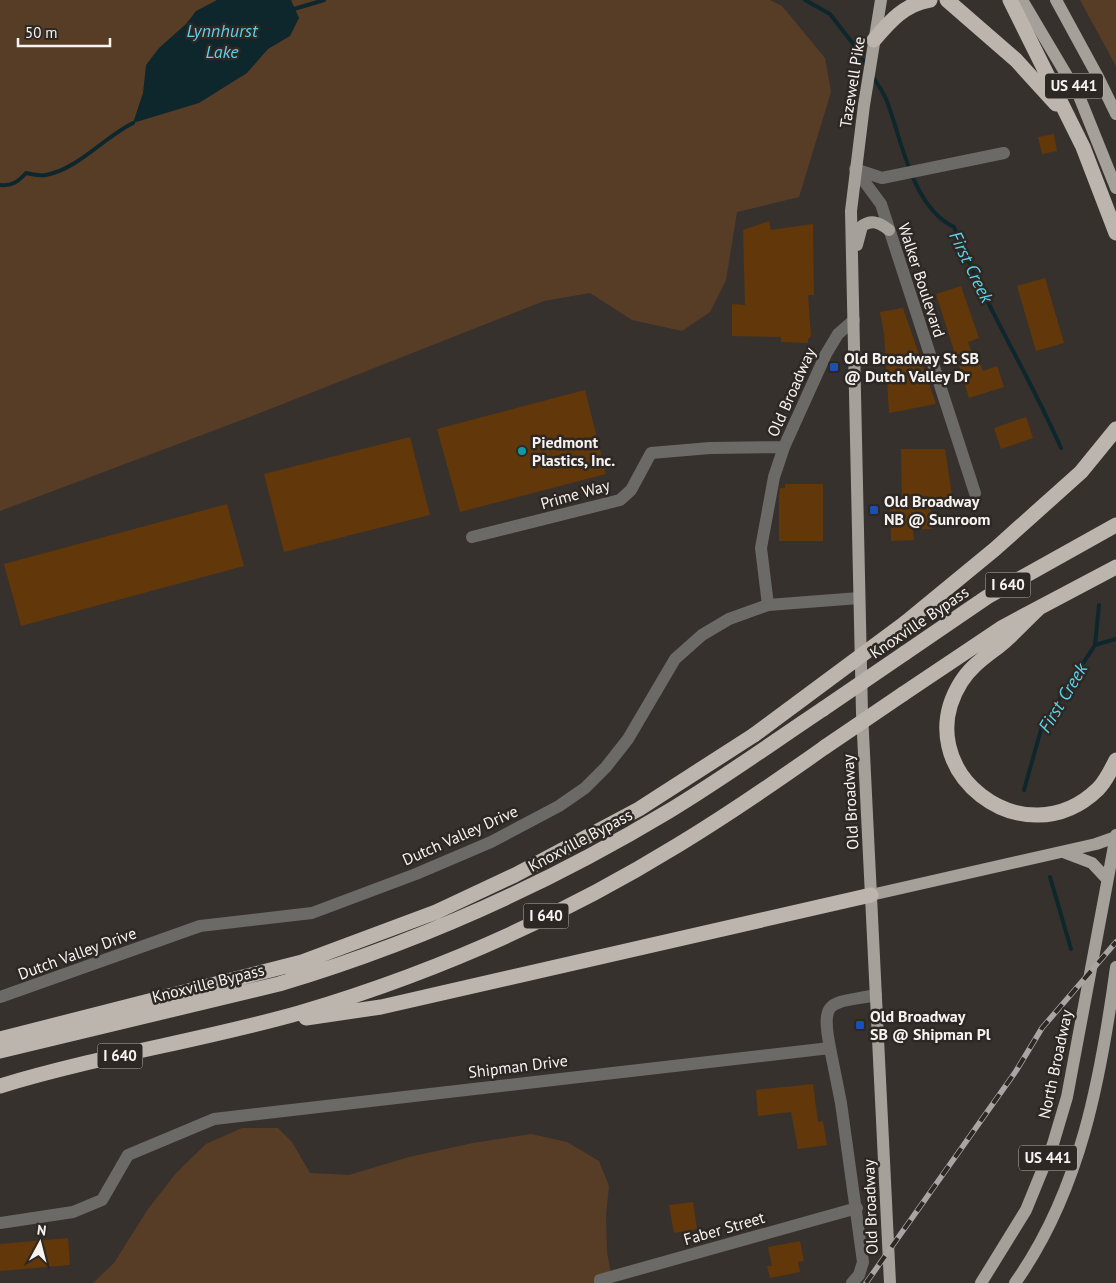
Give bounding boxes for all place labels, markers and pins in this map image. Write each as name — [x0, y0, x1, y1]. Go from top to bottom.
place label: Old Broadway St SB @ Dutch Valley Dr — [844, 348, 979, 386]
marker: Old Broadway St SB @ Dutch Valley Dr — [828, 361, 840, 373]
place label: Piedmont Plastics, Inc. — [532, 432, 615, 470]
marker: Piedmont Plastics, Inc. — [516, 445, 528, 457]
place label: Old Broadway NB @ Sunroom — [884, 491, 991, 529]
marker: Old Broadway NB @ Sunroom — [868, 504, 880, 516]
place label: Old Broadway SB @ Shipman Pl — [870, 1006, 991, 1044]
marker: Old Broadway SB @ Shipman Pl — [854, 1019, 866, 1031]

